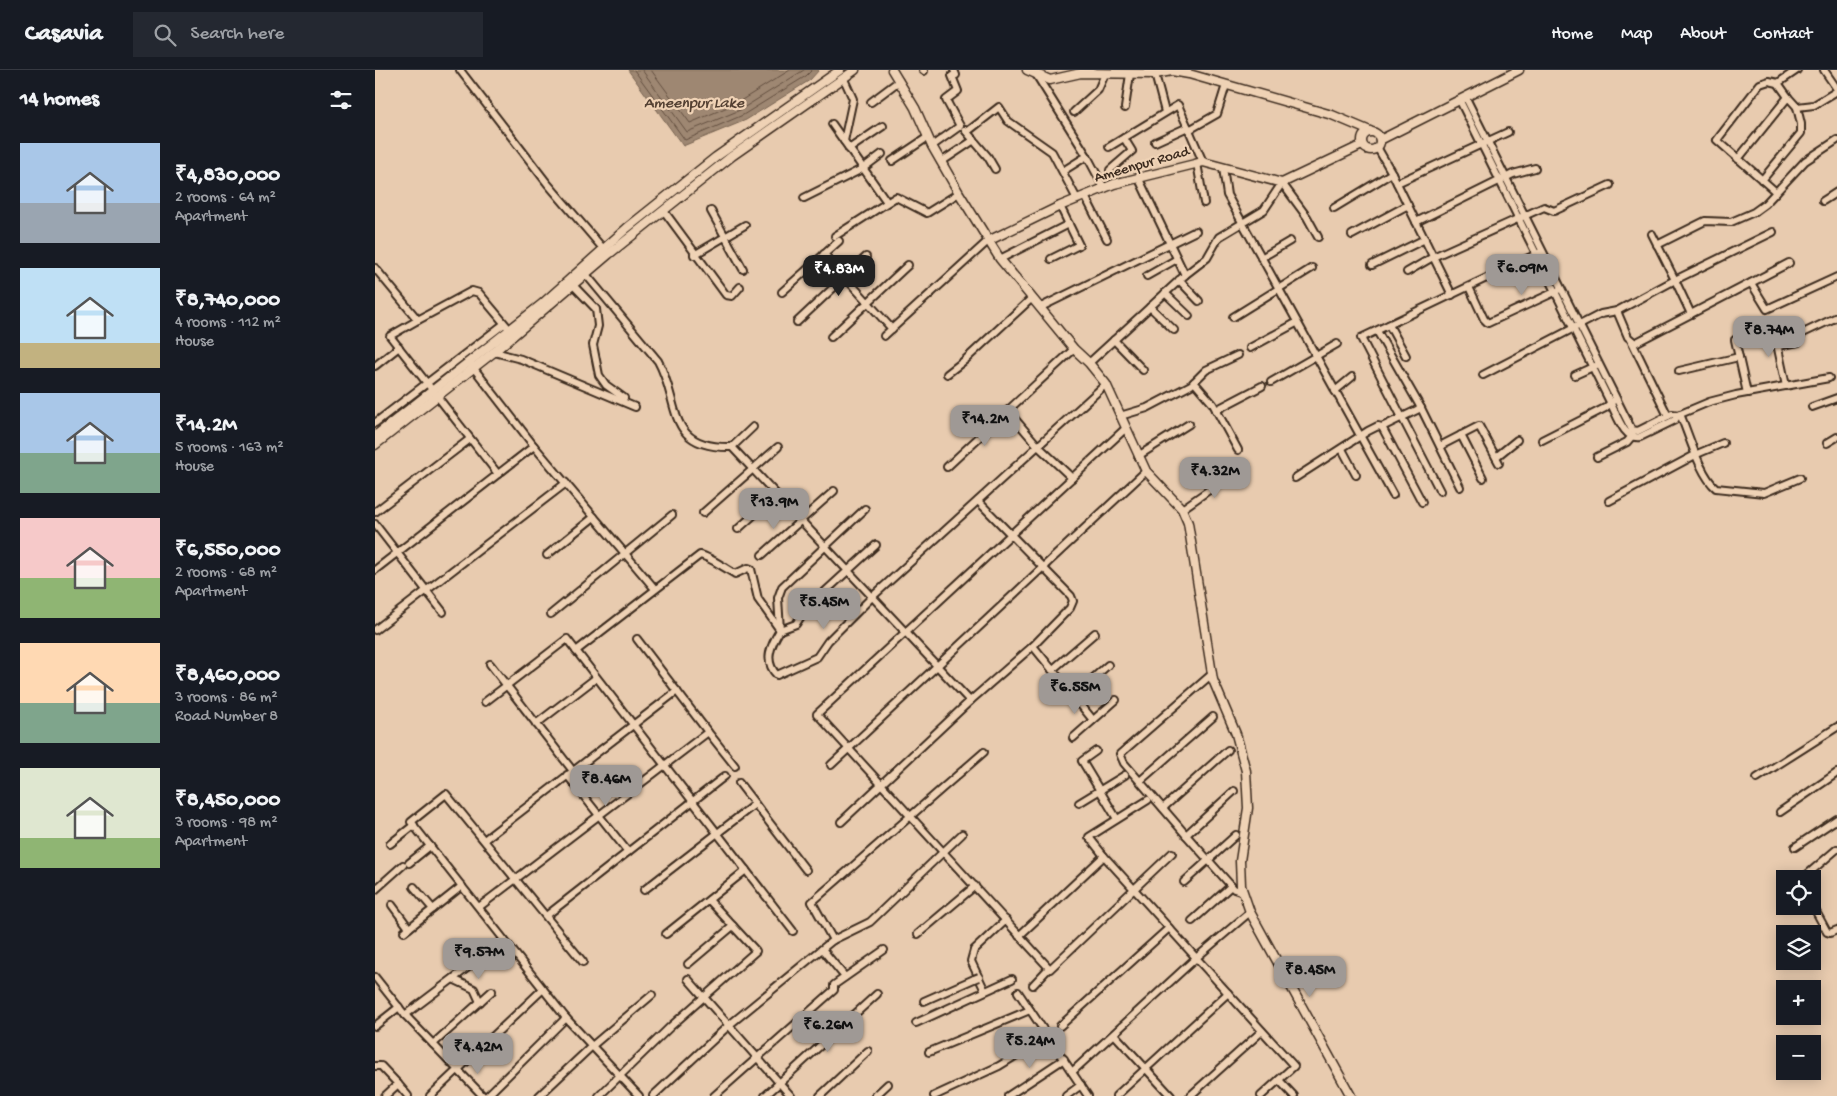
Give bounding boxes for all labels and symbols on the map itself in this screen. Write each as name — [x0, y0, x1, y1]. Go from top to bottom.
water label: Ameenpur Lake — [644, 95, 745, 114]
street label: Ameenpur Road — [1092, 142, 1193, 187]
pin: ₹4.83M — [798, 254, 880, 297]
pin: ₹6.09M — [1481, 254, 1563, 296]
pin: ₹8.74M — [1728, 316, 1810, 358]
pin: ₹14.2M — [944, 404, 1026, 447]
pin: ₹4.32M — [1174, 456, 1256, 499]
pin: ₹13.9M — [733, 488, 815, 530]
pin: ₹5.45M — [783, 588, 865, 630]
pin: ₹6.55M — [1034, 672, 1116, 715]
pin: ₹8.46M — [565, 764, 647, 807]
pin: ₹9.57M — [438, 938, 520, 980]
pin: ₹8.45M — [1269, 956, 1351, 998]
pin: ₹6.26M — [787, 1010, 869, 1053]
pin: ₹5.24M — [989, 1026, 1071, 1069]
pin: ₹4.42M — [437, 1032, 519, 1075]

